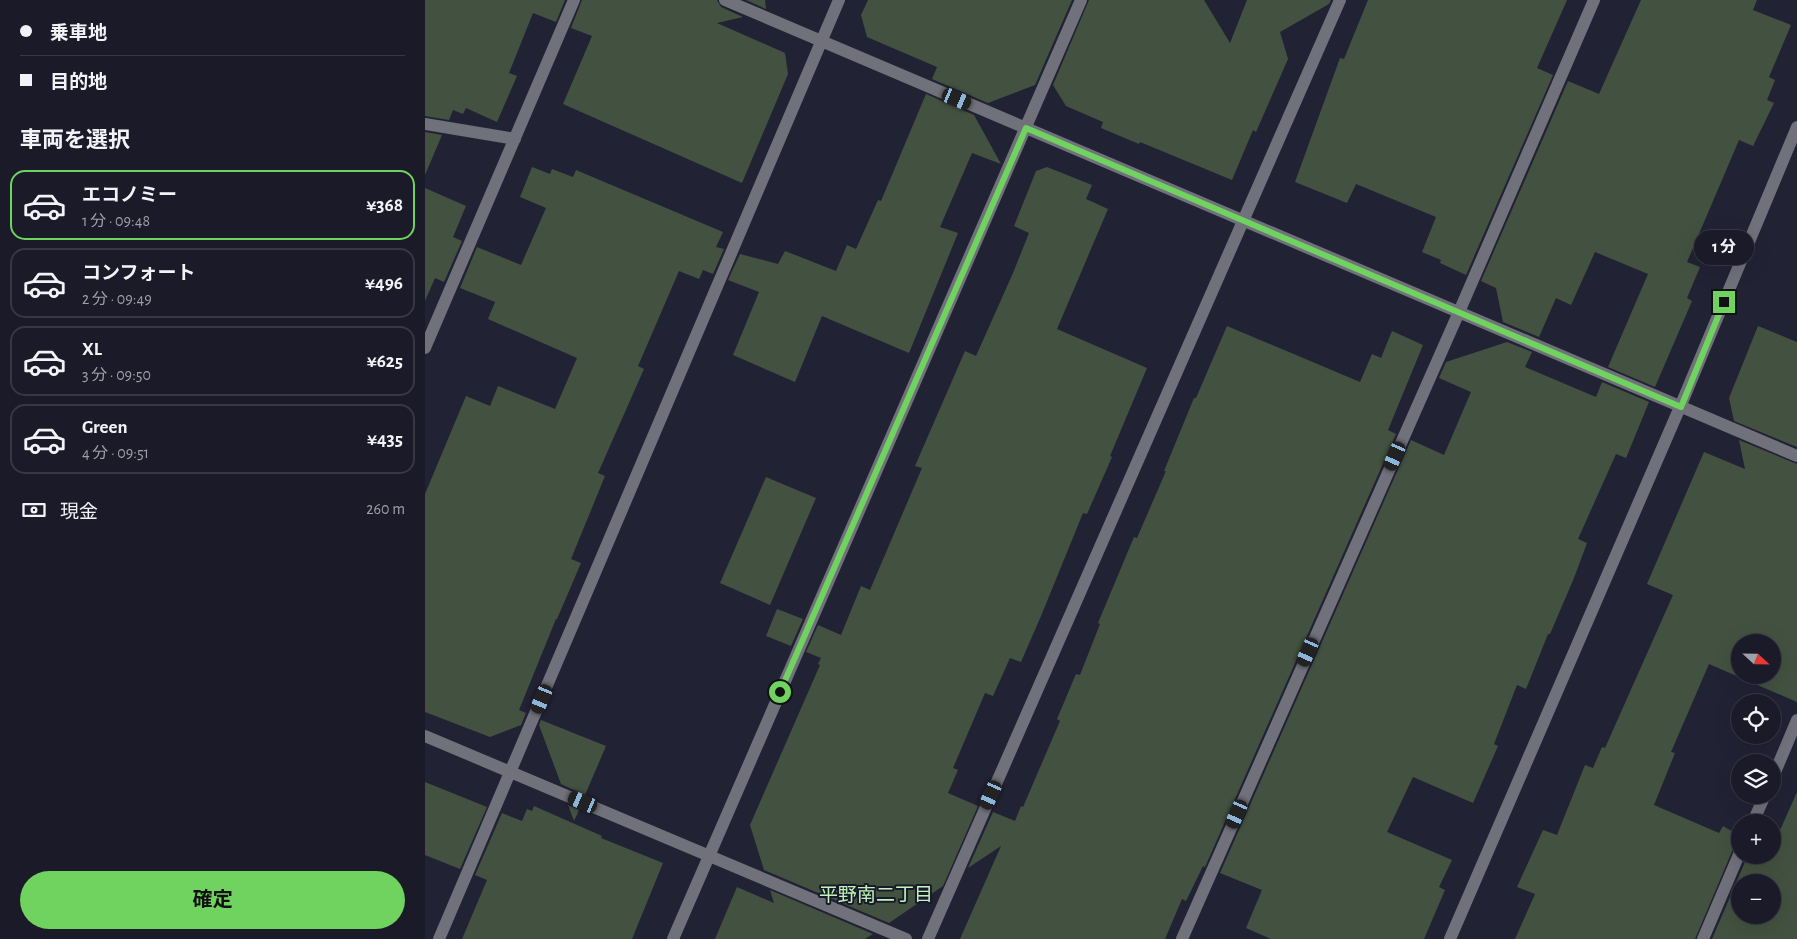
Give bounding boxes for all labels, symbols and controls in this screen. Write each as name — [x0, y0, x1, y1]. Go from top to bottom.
text: 乗車地 — [50, 24, 107, 43]
text: 目的地 — [50, 73, 107, 92]
car — [940, 86, 973, 112]
text: 車両を選択 — [20, 129, 130, 151]
icon: car — [22, 183, 67, 228]
text: エコノミー — [82, 186, 177, 205]
text: ¥368 — [366, 196, 403, 215]
text: 1 分 · 09:48 — [82, 213, 150, 229]
callout: 1 分 — [1694, 230, 1754, 264]
text: 1 分 — [1712, 239, 1736, 255]
icon: car — [22, 261, 67, 306]
text: コンフォート — [82, 264, 195, 283]
text: ¥496 — [365, 274, 403, 293]
text: 2 分 · 09:49 — [82, 291, 152, 307]
route end — [1713, 291, 1735, 313]
icon: car — [22, 339, 67, 384]
text: XL — [82, 340, 102, 359]
text: ¥625 — [367, 352, 403, 371]
text: 3 分 · 09:50 — [82, 367, 151, 383]
icon: car — [22, 417, 67, 462]
text: Green — [82, 418, 128, 437]
text: ¥435 — [367, 430, 403, 449]
car — [1382, 439, 1407, 473]
text: 4 分 · 09:51 — [82, 445, 149, 461]
icon: cash — [20, 496, 48, 524]
text: 260 m — [366, 501, 405, 517]
text: 現金 — [60, 503, 98, 522]
north arrow — [1731, 634, 1781, 684]
map controls — [1731, 634, 1781, 924]
car — [1295, 635, 1320, 669]
route start — [769, 681, 791, 703]
car — [529, 682, 554, 716]
button: locate — [1731, 694, 1781, 744]
button: layers — [1731, 754, 1781, 804]
car — [978, 778, 1003, 812]
car — [566, 789, 599, 815]
car — [1224, 797, 1249, 831]
button: + — [1731, 814, 1781, 864]
button: 確定 — [20, 871, 405, 929]
button: − — [1731, 874, 1781, 924]
district label: 平野南二丁目 — [819, 885, 933, 905]

